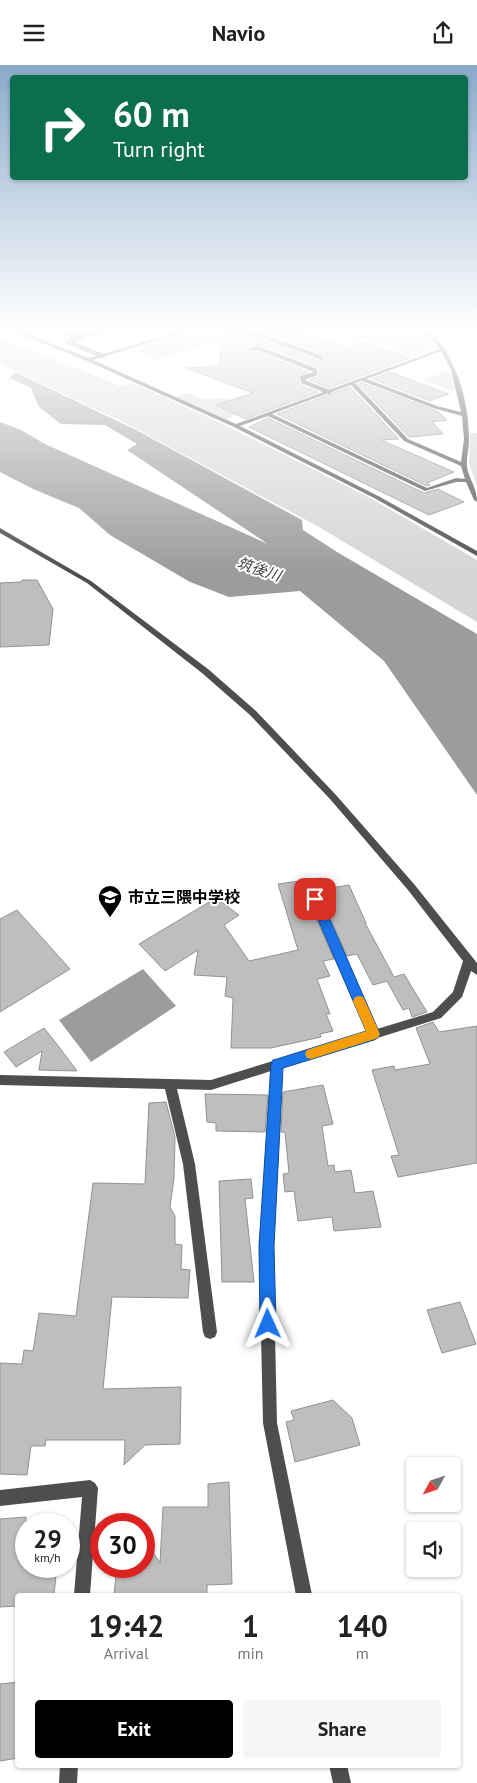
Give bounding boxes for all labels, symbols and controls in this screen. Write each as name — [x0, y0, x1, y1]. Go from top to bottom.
icon: menu — [20, 19, 48, 47]
text: Navio — [212, 19, 265, 47]
icon: share — [429, 19, 457, 47]
text: 60 m — [113, 91, 190, 137]
icon: right — [30, 95, 95, 160]
text: Turn right — [113, 135, 205, 163]
water label: 筑後川 — [235, 553, 285, 586]
pin — [294, 878, 336, 920]
school or university icon: 市立三隈中学校 — [97, 884, 123, 918]
icon: arrive — [301, 885, 329, 913]
place label: 市立三隈中学校 — [128, 887, 240, 907]
position arrow — [241, 1297, 293, 1349]
north arrow — [406, 1457, 461, 1513]
map controls — [406, 1457, 461, 1577]
speed limit sign: 30 — [90, 1513, 155, 1578]
button: sound — [406, 1522, 461, 1577]
text: 29 — [33, 1523, 62, 1555]
text: km/h — [34, 1550, 61, 1565]
text: 19:42 — [88, 1606, 164, 1645]
text: 1 — [242, 1606, 259, 1645]
text: 140 — [337, 1606, 388, 1645]
text: Arrival — [104, 1643, 149, 1663]
text: min — [238, 1643, 264, 1663]
text: m — [356, 1643, 369, 1663]
button: Exit — [35, 1700, 233, 1758]
button: Share — [243, 1700, 441, 1758]

